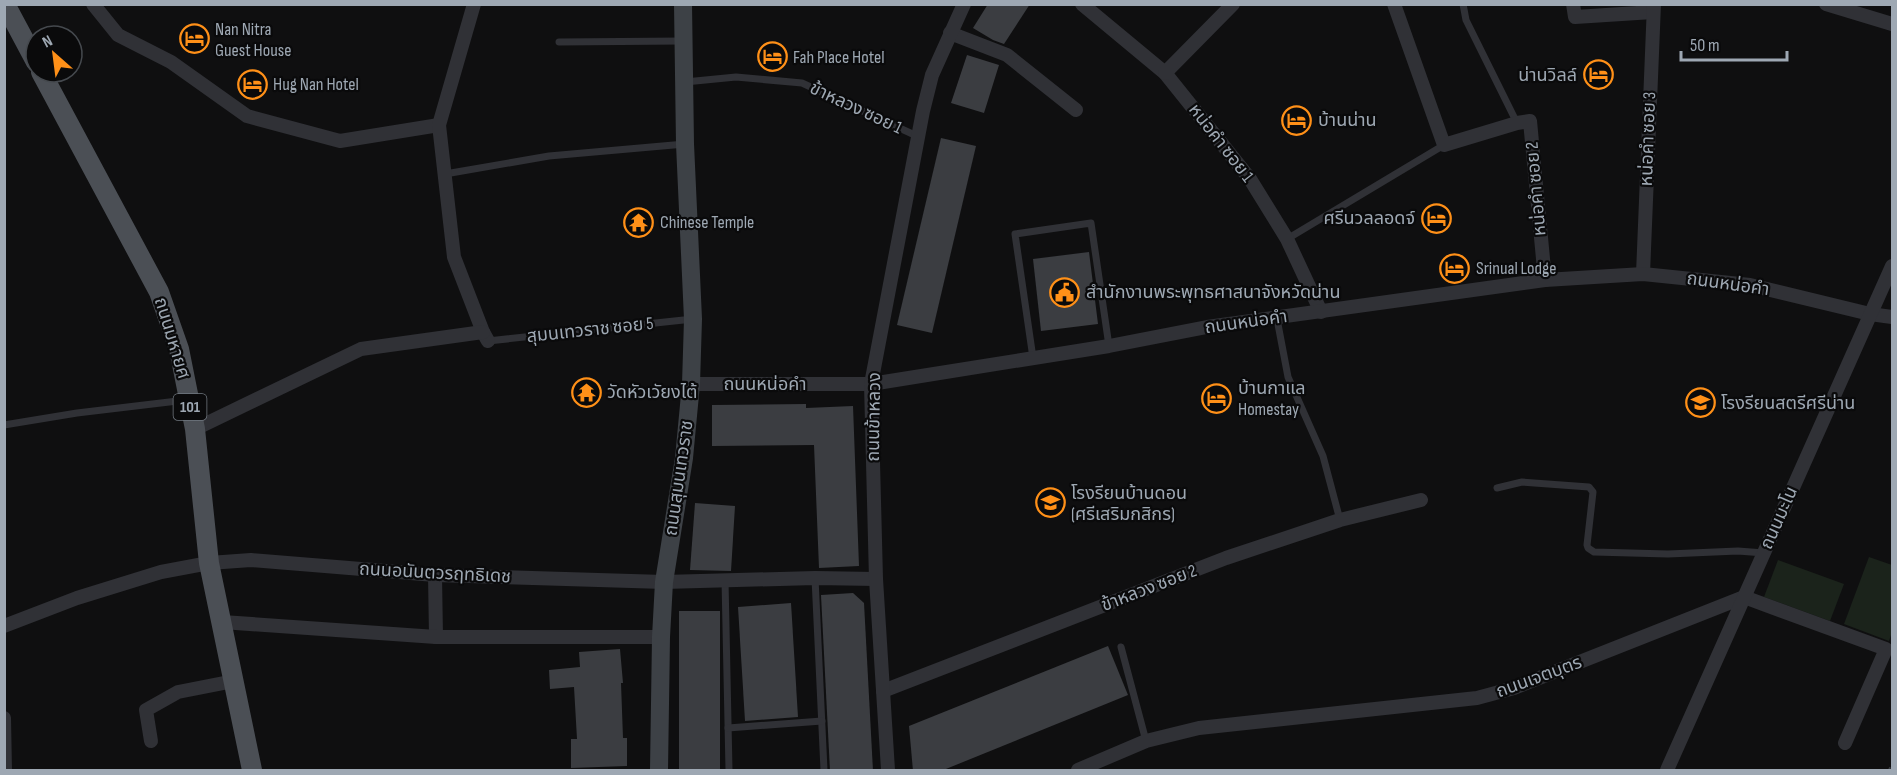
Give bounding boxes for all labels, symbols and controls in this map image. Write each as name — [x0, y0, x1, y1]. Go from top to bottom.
place label: Nan Nitra Guest House — [215, 19, 291, 61]
hotel icon: Nan Nitra Guest House — [178, 23, 210, 55]
north arrow — [24, 24, 84, 84]
scale bar — [1681, 24, 1788, 62]
text: N — [39, 32, 56, 52]
text: 50 m — [1690, 35, 1720, 56]
hotel icon: Fah Place Hotel — [756, 41, 788, 73]
place label: Fah Place Hotel — [793, 47, 885, 68]
hotel icon: น่านวิลล์ — [1582, 59, 1614, 91]
place label: น่านวิลล์ — [1518, 65, 1577, 86]
hotel icon: Hug Nan Hotel — [236, 68, 268, 100]
place label: Hug Nan Hotel — [273, 74, 359, 95]
street label: ข้าหลวง ซอย 1 — [806, 77, 906, 139]
street label: หน่อคำ ซอย 3 — [1636, 91, 1660, 187]
street label: หน่อคำ ซอย 1 — [1184, 100, 1258, 187]
hotel icon: บ้านน่าน — [1281, 104, 1313, 136]
place label: บ้านน่าน — [1318, 110, 1377, 131]
street label: หน่อคำ ซอย 2 — [1521, 141, 1551, 237]
hotel icon: ศรีนวลลอดจ์ — [1420, 202, 1452, 234]
temple icon: Chinese Temple — [623, 206, 655, 238]
place label: ศรีนวลลอดจ์ — [1323, 208, 1415, 229]
place label: Chinese Temple — [660, 212, 754, 233]
hotel icon: Srinual Lodge — [1439, 252, 1471, 284]
place label: Srinual Lodge — [1476, 258, 1556, 279]
street label: ถนนหน่อคำ — [1685, 268, 1771, 300]
public building icon: สำนักงานพระพุทธศาสนาจังหวัดน่าน — [1049, 276, 1081, 308]
place label: สำนักงานพระพุทธศาสนาจังหวัดน่าน — [1086, 282, 1340, 303]
street label: ถนนมหายศ — [150, 295, 194, 381]
street label: ถนนหน่อคำ — [1203, 306, 1289, 338]
street label: สุมนเทวราช ซอย 5 — [526, 313, 654, 347]
street label: ถนนข้าหลวง — [863, 372, 885, 462]
street label: ถนนหน่อคำ — [723, 374, 807, 395]
temple icon: วัดหัวเวัยงไต้ — [570, 376, 602, 408]
place label: บ้านกาแล Homestay — [1238, 378, 1306, 420]
place label: วัดหัวเวัยงไต้ — [607, 382, 697, 403]
hotel icon: บ้านกาแล Homestay — [1201, 382, 1233, 414]
school or university icon: โรงรียนสตรีศรีน่าน — [1684, 387, 1716, 419]
place label: โรงรียนสตรีศรีน่าน — [1721, 393, 1855, 414]
road number: 101 — [174, 394, 207, 420]
street label: ถนนสุมนเทวราช — [661, 419, 697, 537]
place label: โรงรียนบ้านดอน (ศรีเสริมกสิกร) — [1071, 483, 1187, 525]
street label: ถนนมะโน — [1756, 483, 1802, 553]
school or university icon: โรงรียนบ้านดอน (ศรีเสริมกสิกร) — [1034, 487, 1066, 519]
street label: ถนนอนันตวรฤทธิเดช — [359, 559, 511, 587]
street label: ข้าหลวง ซอย 2 — [1098, 560, 1200, 616]
street label: ถนนเจตบุตร — [1493, 652, 1585, 702]

